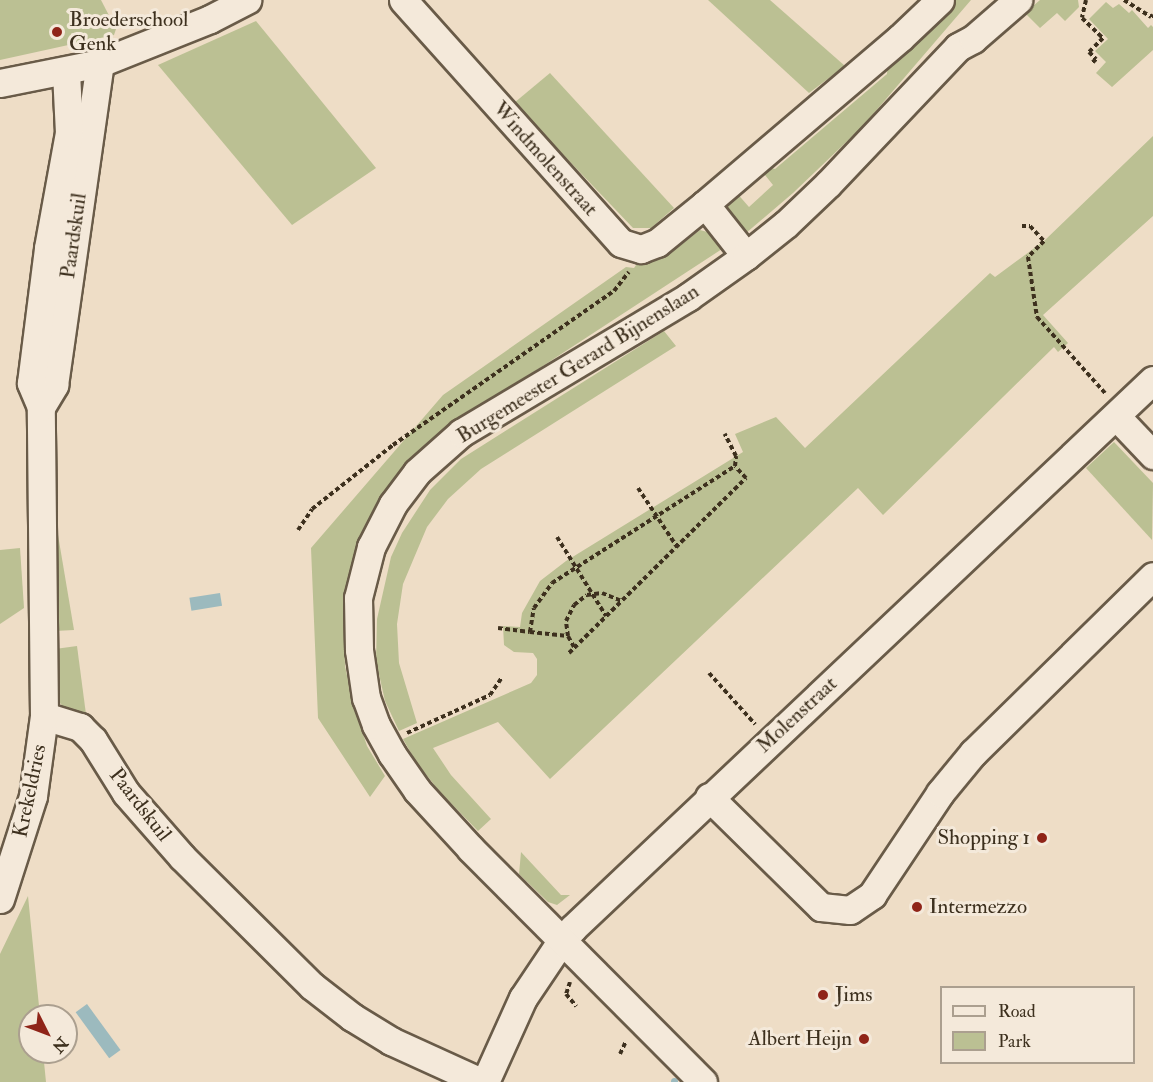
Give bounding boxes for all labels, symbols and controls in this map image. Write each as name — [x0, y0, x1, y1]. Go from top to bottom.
place label: Broederschool Genk — [69, 7, 188, 57]
marker: Broederschool Genk — [50, 25, 64, 39]
street label: Windmolenstraat — [487, 97, 603, 221]
street label: Paardskuil — [56, 192, 92, 280]
street label: Burgemeester Gerard Bijnenslaan — [452, 279, 704, 449]
street label: Molenstraat — [752, 671, 842, 759]
street label: Krekeldries — [8, 742, 52, 840]
street label: Paardskuil — [104, 763, 176, 847]
place label: Shopping 1 — [937, 825, 1030, 851]
marker: Shopping 1 — [1035, 831, 1049, 845]
place label: Intermezzo — [929, 894, 1027, 920]
marker: Intermezzo — [910, 900, 924, 914]
place label: Jims — [835, 982, 872, 1008]
legend — [940, 986, 1135, 1064]
marker: Jims — [816, 988, 830, 1002]
text: Road — [998, 1000, 1036, 1023]
north arrow — [18, 1004, 78, 1064]
place label: Albert Heijn — [748, 1026, 852, 1052]
text: Park — [998, 1030, 1031, 1053]
marker: Albert Heijn — [857, 1032, 871, 1046]
text: N — [48, 1033, 72, 1057]

